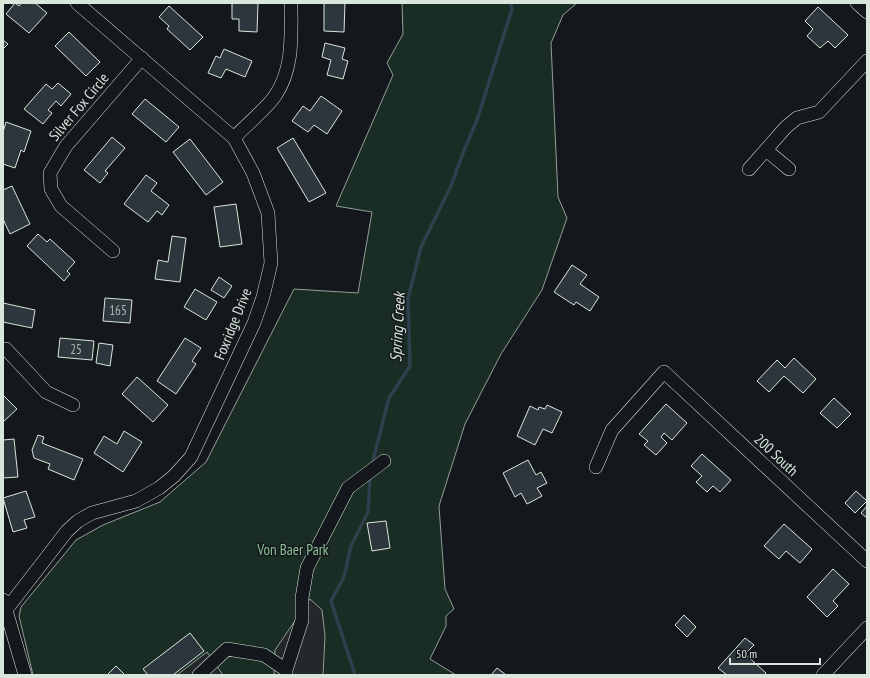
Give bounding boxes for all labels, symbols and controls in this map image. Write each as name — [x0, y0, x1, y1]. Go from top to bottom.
street label: Silver Fox Circle — [45, 69, 113, 145]
street label: Foxridge Drive — [210, 285, 255, 362]
water label: Spring Creek — [385, 290, 409, 362]
house number: 165 — [109, 302, 127, 319]
house number: 25 — [70, 341, 82, 358]
street label: 200 South — [750, 429, 802, 480]
park label: Von Baer Park — [256, 540, 329, 559]
scale bar — [730, 640, 820, 666]
text: 50 m — [736, 646, 757, 661]

